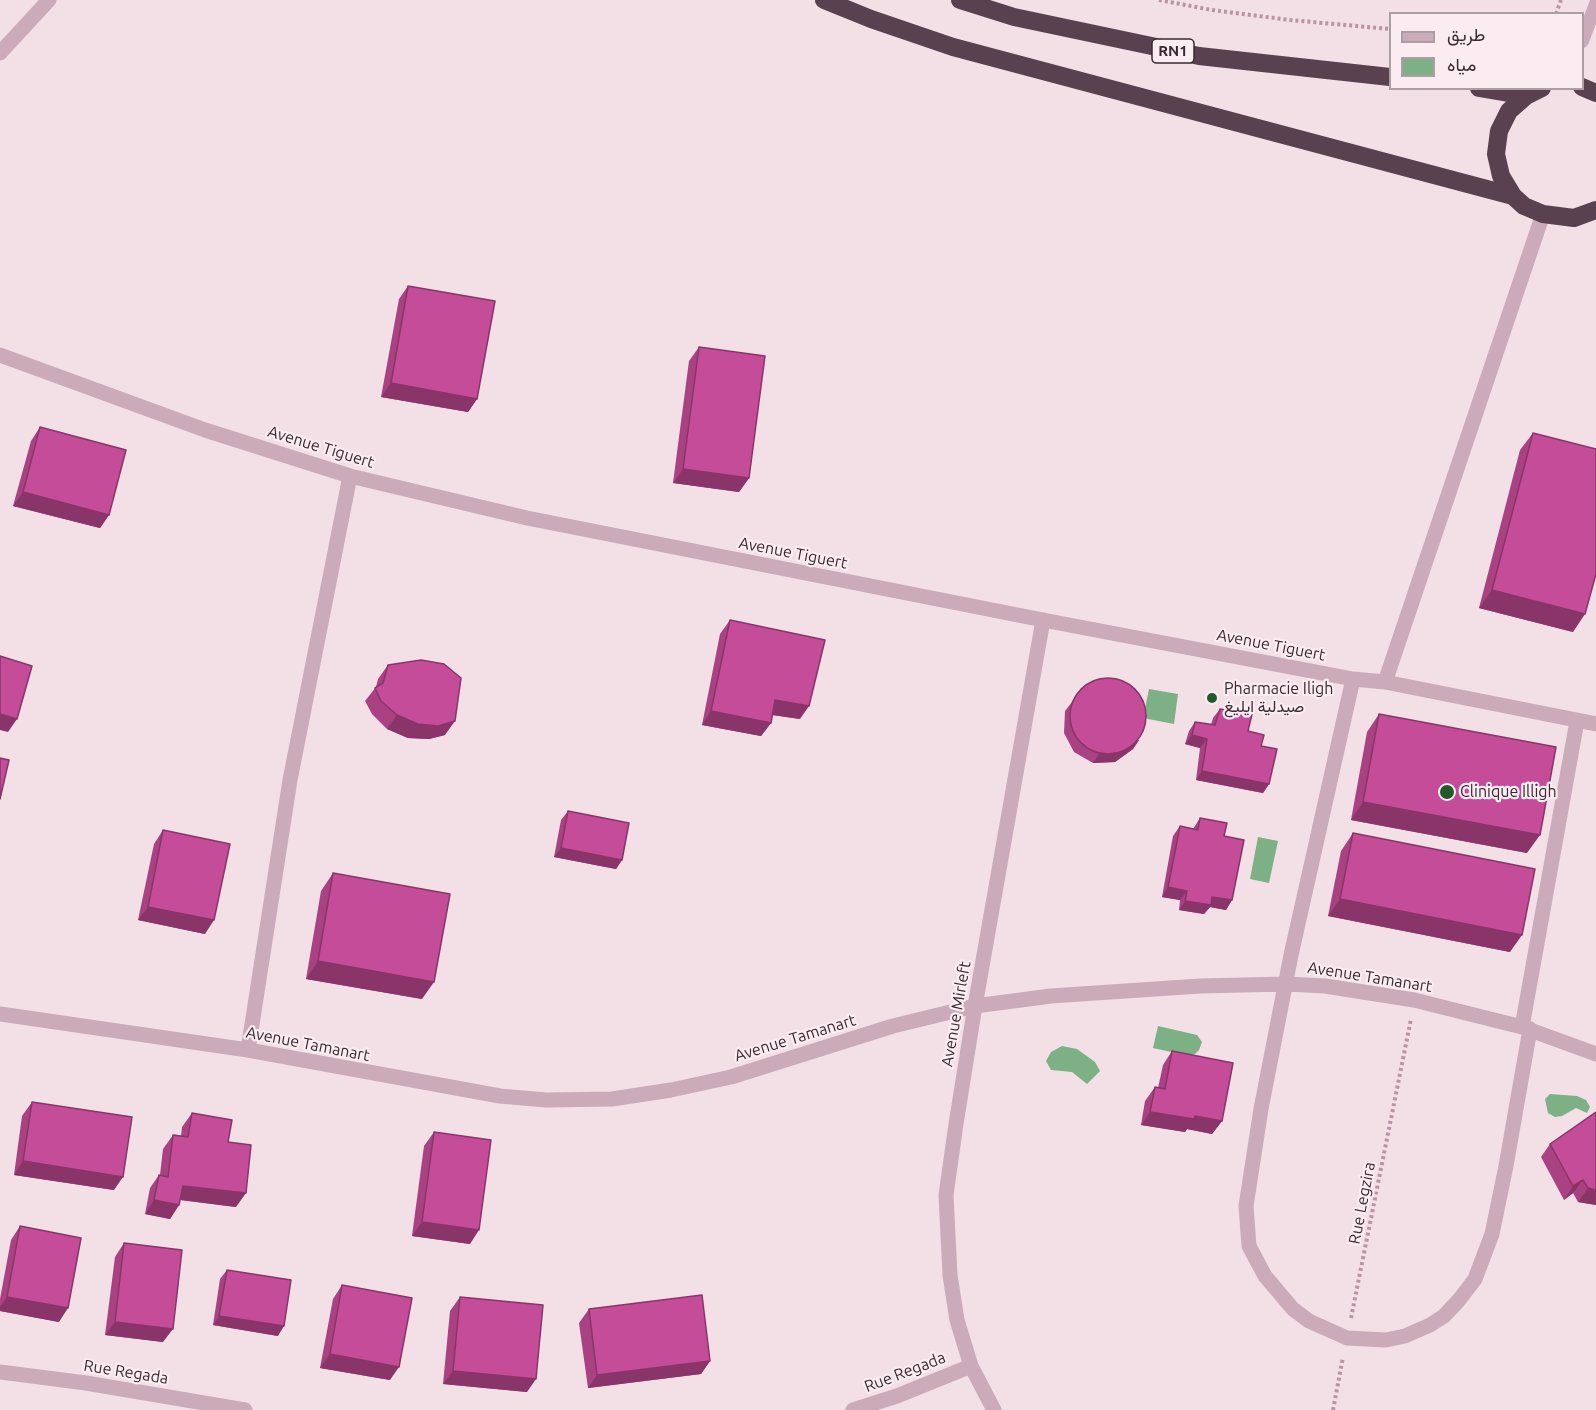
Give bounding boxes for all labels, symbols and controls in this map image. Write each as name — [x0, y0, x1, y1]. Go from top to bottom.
legend — [1389, 12, 1584, 90]
text: طريق — [1447, 24, 1485, 44]
road number: RN1 — [1152, 39, 1194, 63]
text: مياه — [1447, 54, 1476, 74]
street label: Avenue Tiguert — [265, 422, 377, 472]
street label: Avenue Tiguert — [737, 533, 849, 573]
street label: Avenue Tiguert — [1215, 625, 1327, 665]
place label: Pharmacie Iligh صيدلية ايليغ — [1224, 679, 1333, 717]
marker: Pharmacie Iligh صيدلية ايليغ — [1205, 691, 1219, 705]
place label: Clinique Illigh — [1460, 782, 1557, 802]
marker: Clinique Illigh — [1438, 783, 1456, 801]
street label: Avenue Tamanart — [1306, 958, 1434, 996]
street label: Avenue Mirleft — [937, 960, 975, 1068]
street label: Avenue Tamanart — [732, 1010, 858, 1066]
street label: Avenue Tamanart — [244, 1023, 372, 1065]
street label: Rue Legzira — [1345, 1160, 1379, 1246]
street label: Rue Regada — [862, 1348, 948, 1396]
street label: Rue Regada — [82, 1356, 170, 1388]

